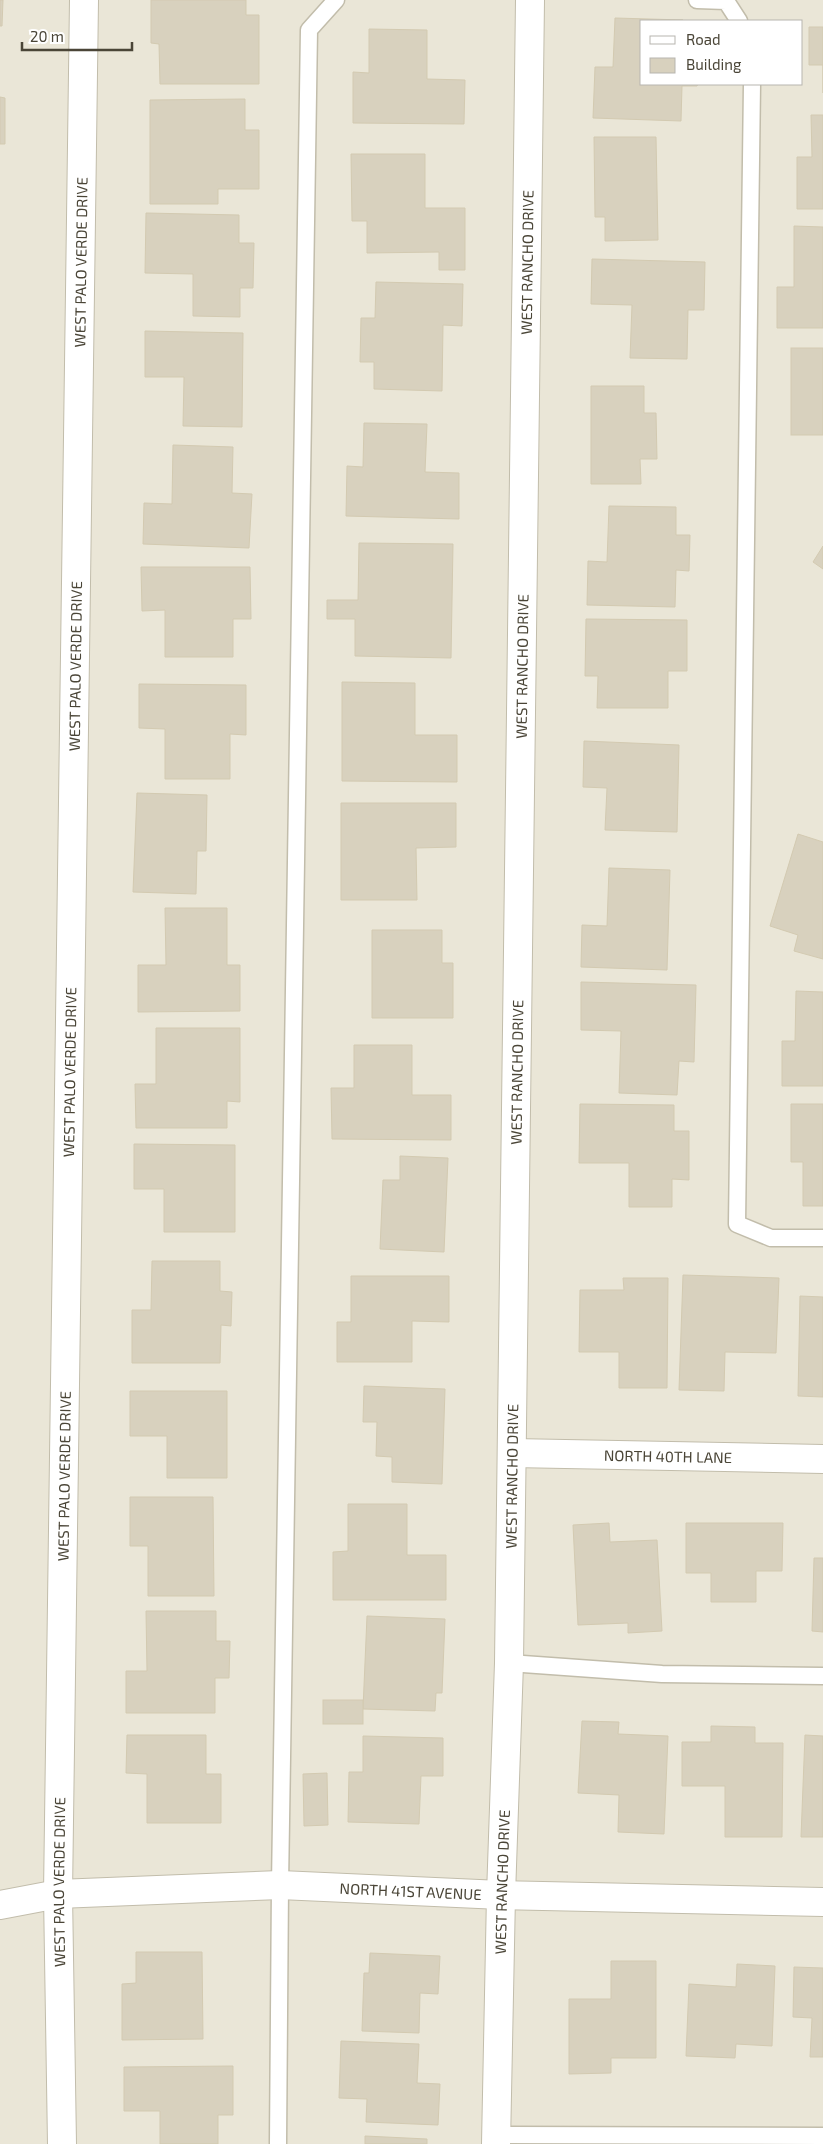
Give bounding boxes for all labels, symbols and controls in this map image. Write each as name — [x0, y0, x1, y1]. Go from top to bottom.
scale bar — [22, 20, 132, 52]
legend — [640, 20, 803, 85]
text: 20 m — [30, 27, 64, 45]
text: Road — [686, 30, 721, 48]
text: Building — [686, 55, 742, 73]
street label: WEST PALO VERDE DRIVE — [70, 177, 91, 347]
street label: WEST RANCHO DRIVE — [517, 190, 537, 335]
street label: WEST PALO VERDE DRIVE — [65, 581, 85, 751]
street label: WEST RANCHO DRIVE — [512, 594, 531, 739]
street label: WEST PALO VERDE DRIVE — [59, 987, 79, 1157]
street label: WEST RANCHO DRIVE — [507, 1000, 526, 1145]
street label: WEST PALO VERDE DRIVE — [54, 1391, 74, 1561]
street label: WEST RANCHO DRIVE — [501, 1404, 521, 1549]
street label: NORTH 40TH LANE — [604, 1446, 732, 1466]
street label: WEST PALO VERDE DRIVE — [49, 1797, 68, 1967]
street label: WEST RANCHO DRIVE — [491, 1809, 513, 1955]
street label: NORTH 41ST AVENUE — [339, 1879, 482, 1903]

